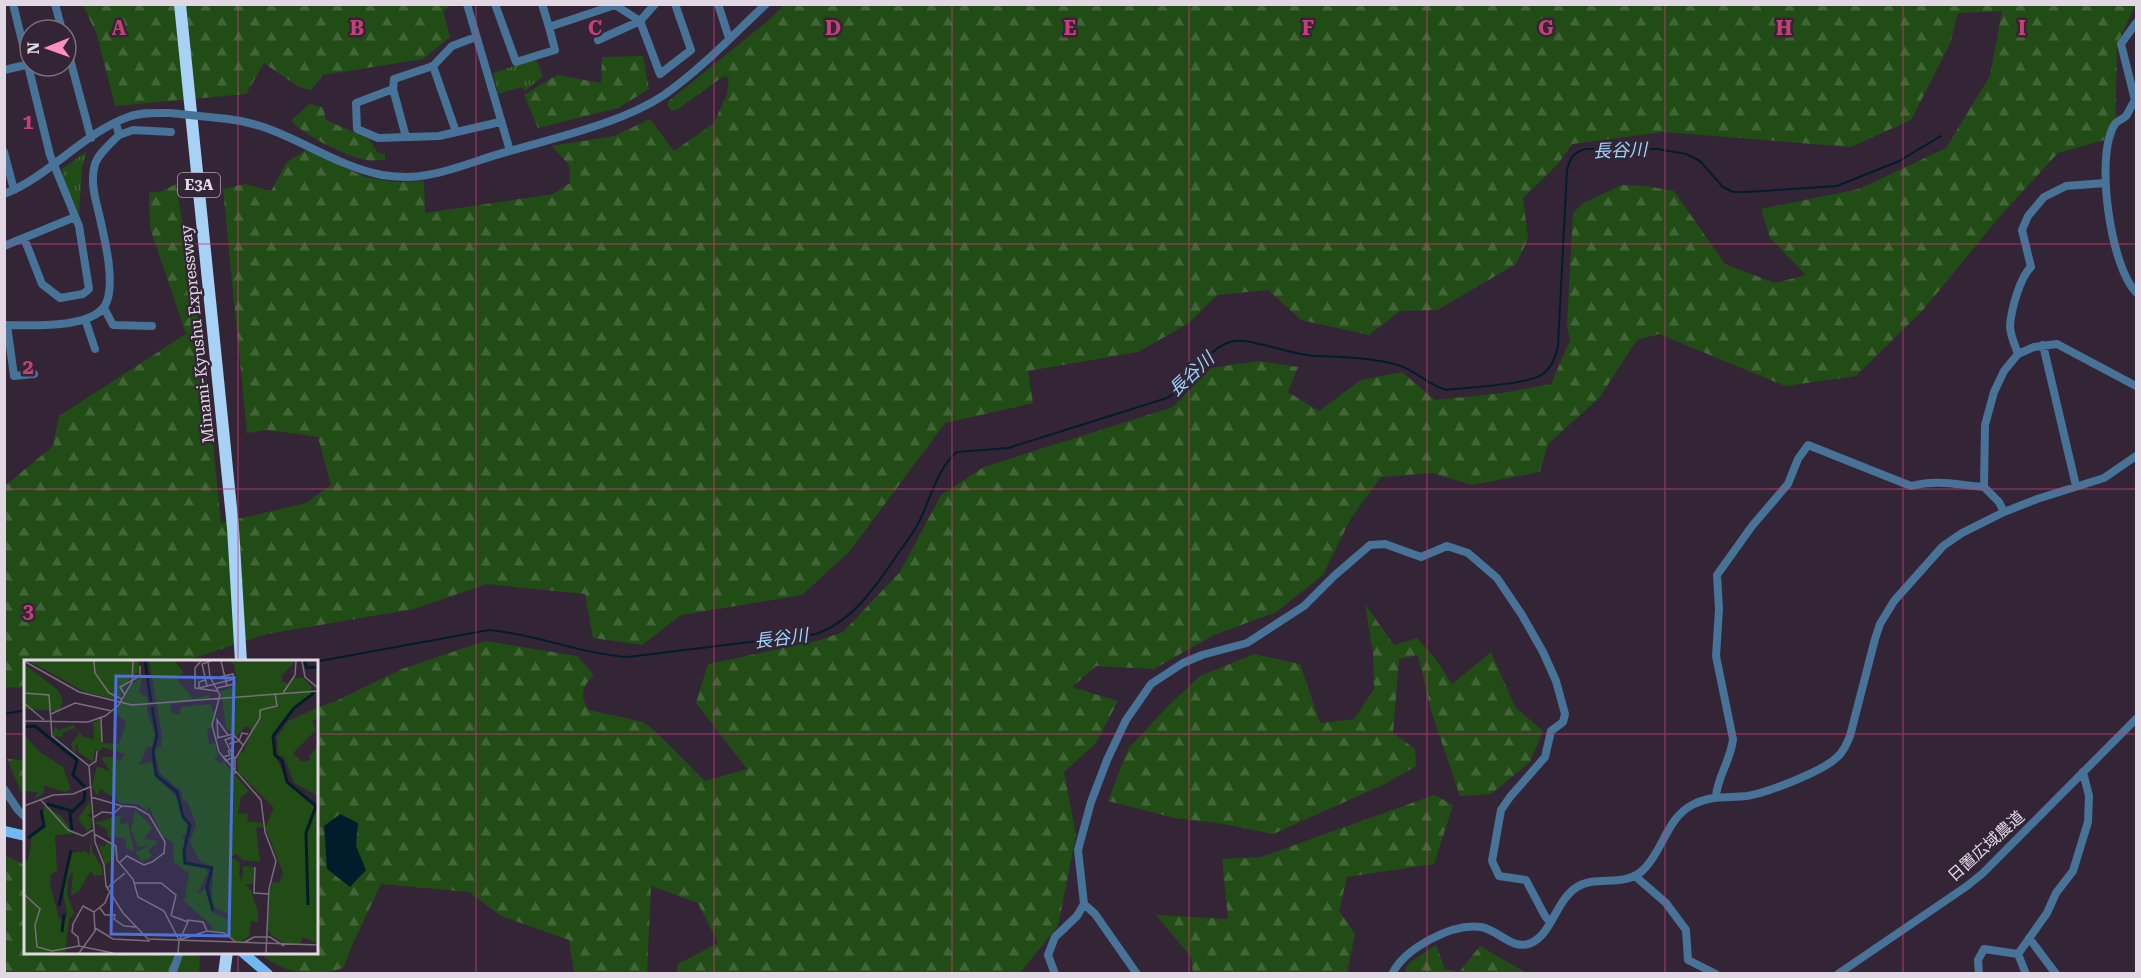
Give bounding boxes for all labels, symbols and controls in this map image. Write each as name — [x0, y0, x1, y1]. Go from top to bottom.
text: A — [112, 16, 127, 40]
text: B — [350, 16, 364, 40]
text: C — [588, 16, 602, 40]
text: D — [825, 16, 841, 40]
text: E — [1064, 16, 1077, 40]
text: F — [1302, 16, 1314, 40]
text: G — [1538, 16, 1554, 40]
text: H — [1776, 16, 1792, 40]
text: I — [2018, 16, 2026, 40]
north arrow — [18, 18, 78, 78]
text: N — [24, 42, 43, 55]
text: 1 — [22, 110, 34, 134]
water label: 長谷川 — [1593, 138, 1649, 161]
road number: E3A — [178, 173, 220, 197]
street label: Minami-Kyushu Expressway — [176, 223, 218, 444]
water label: 長谷川 — [1164, 347, 1219, 400]
text: 2 — [22, 355, 34, 379]
text: 3 — [22, 599, 34, 623]
water label: 長谷川 — [753, 624, 811, 652]
inset map — [24, 660, 318, 954]
street label: 日置広域農道 — [1944, 807, 2028, 885]

